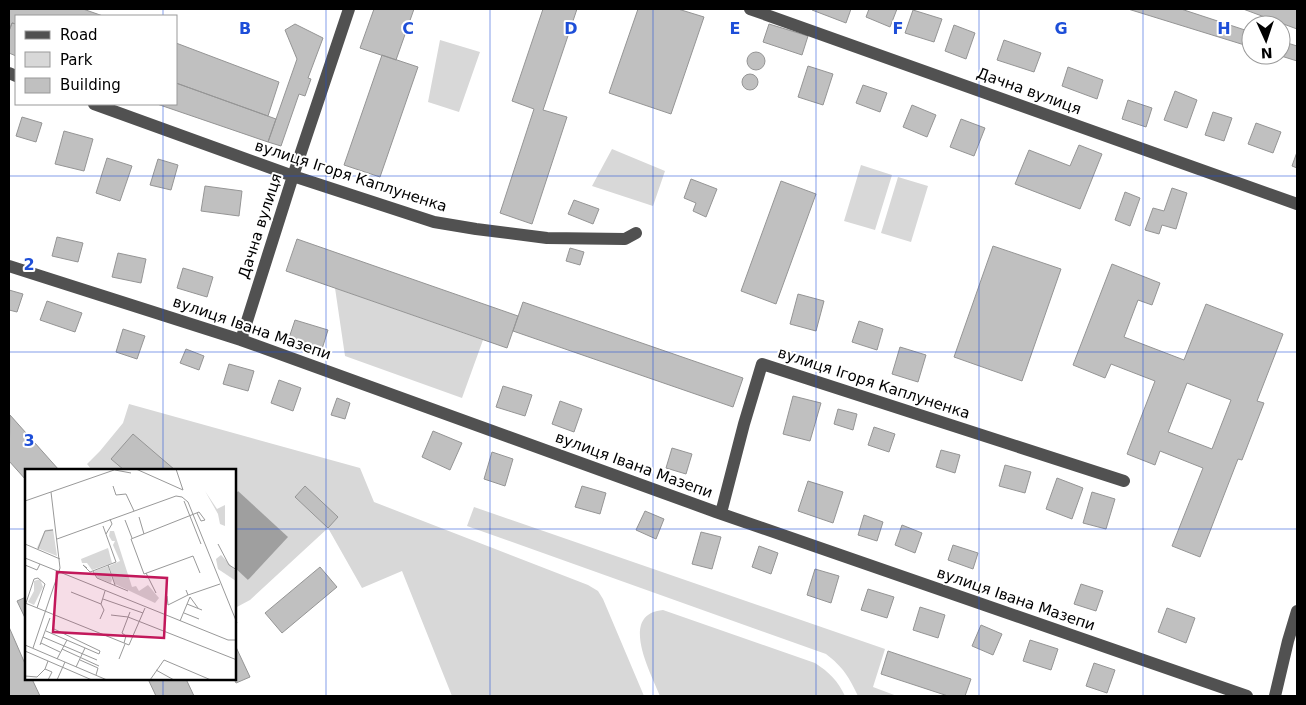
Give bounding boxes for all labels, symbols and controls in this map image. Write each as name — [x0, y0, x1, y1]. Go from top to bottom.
legend — [15, 15, 178, 105]
north arrow — [1241, 15, 1291, 65]
text: B — [239, 19, 251, 38]
text: C — [402, 19, 414, 38]
text: D — [564, 19, 578, 38]
text: E — [730, 19, 740, 38]
text: F — [893, 19, 903, 38]
text: G — [1054, 19, 1068, 38]
text: H — [1217, 19, 1231, 38]
text: Road — [60, 26, 98, 44]
text: N — [1260, 45, 1273, 61]
text: Park — [60, 51, 93, 69]
street label: Дачна вулиця — [974, 64, 1084, 118]
text: Building — [60, 76, 121, 94]
street label: вулиця Ігоря Каплуненка — [253, 136, 449, 216]
street label: Дачна вулиця — [234, 171, 286, 281]
text: 2 — [23, 255, 35, 274]
street label: вулиця Івана Мазепи — [171, 292, 333, 364]
street label: вулиця Ігоря Каплуненка — [776, 343, 972, 423]
street label: вулиця Івана Мазепи — [553, 428, 715, 502]
text: 3 — [23, 431, 35, 450]
inset map — [25, 469, 236, 680]
street label: вулиця Івана Мазепи — [935, 563, 1097, 635]

